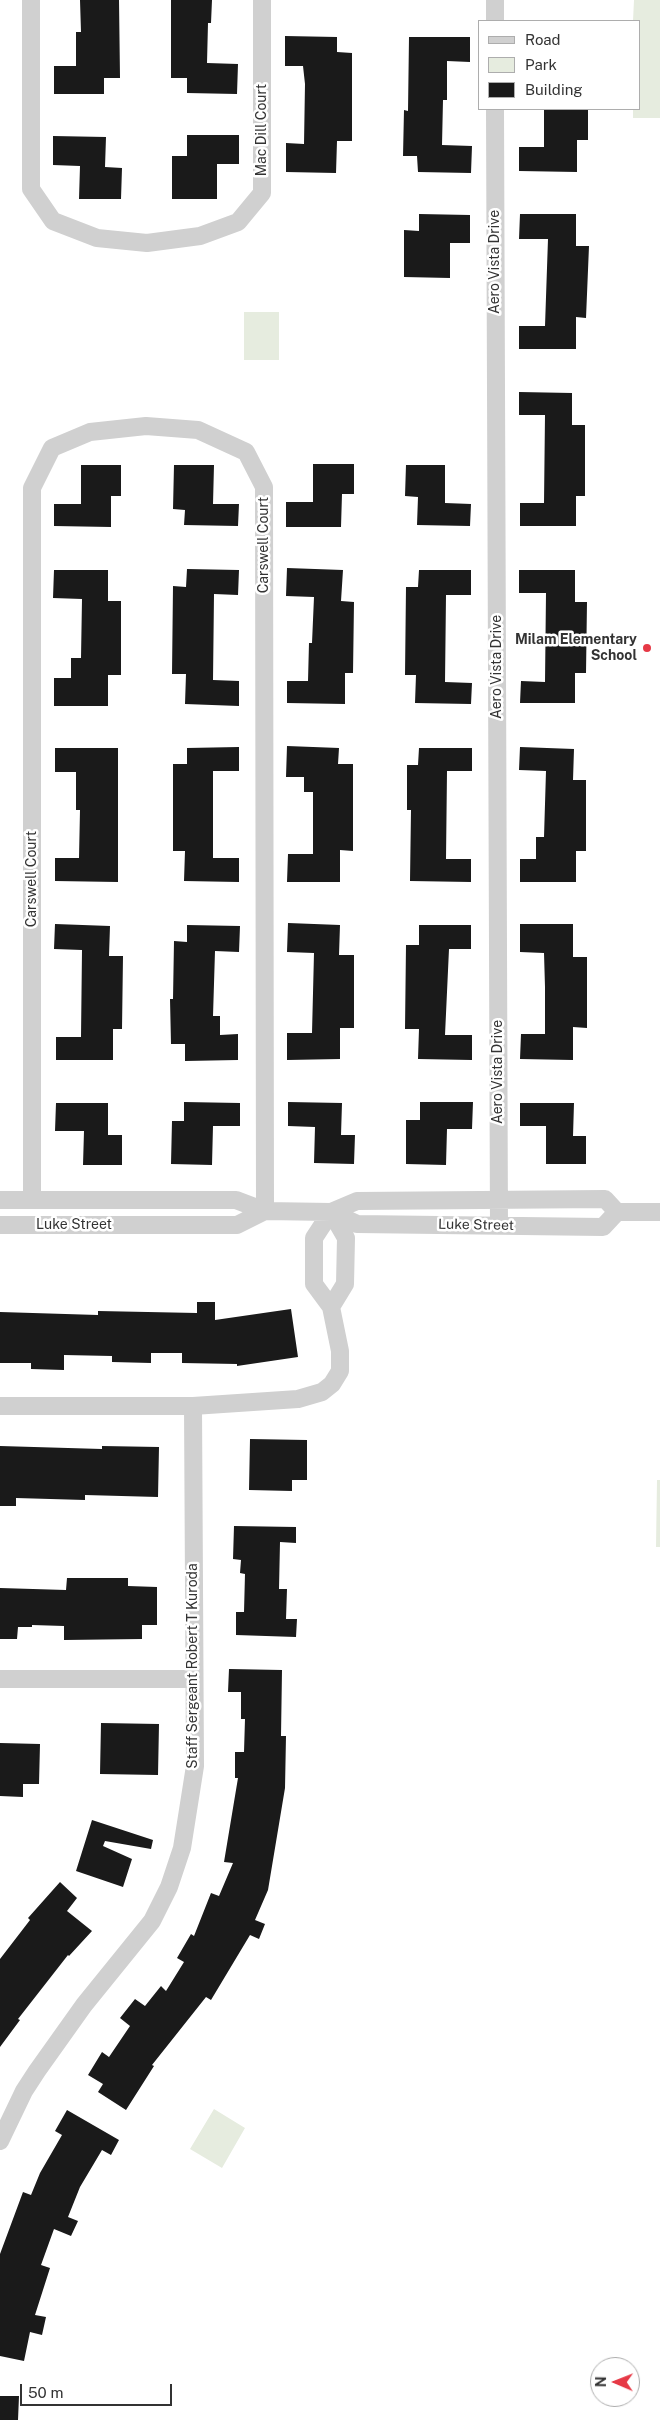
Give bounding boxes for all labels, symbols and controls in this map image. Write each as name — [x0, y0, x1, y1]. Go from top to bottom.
legend — [478, 20, 640, 110]
text: Road — [525, 31, 561, 48]
text: Park — [525, 56, 557, 73]
text: Building — [525, 81, 583, 98]
street label: Mac Dill Court — [254, 84, 270, 176]
street label: Aero Vista Drive — [487, 210, 503, 314]
street label: Carswell Court — [256, 497, 272, 593]
street label: Aero Vista Drive — [489, 615, 505, 719]
place label: Milam Elementary School — [515, 632, 637, 664]
marker: Milam Elementary School — [641, 642, 653, 654]
street label: Carswell Court — [24, 831, 40, 927]
street label: Aero Vista Drive — [490, 1020, 506, 1124]
street label: Luke Street — [438, 1216, 514, 1234]
street label: Luke Street — [36, 1217, 112, 1233]
street label: Staff Sergeant Robert T Kuroda — [185, 1563, 201, 1769]
north arrow — [590, 2357, 640, 2407]
scale bar — [22, 2374, 175, 2406]
text: N — [593, 2376, 609, 2387]
text: 50 m — [28, 2384, 63, 2401]

